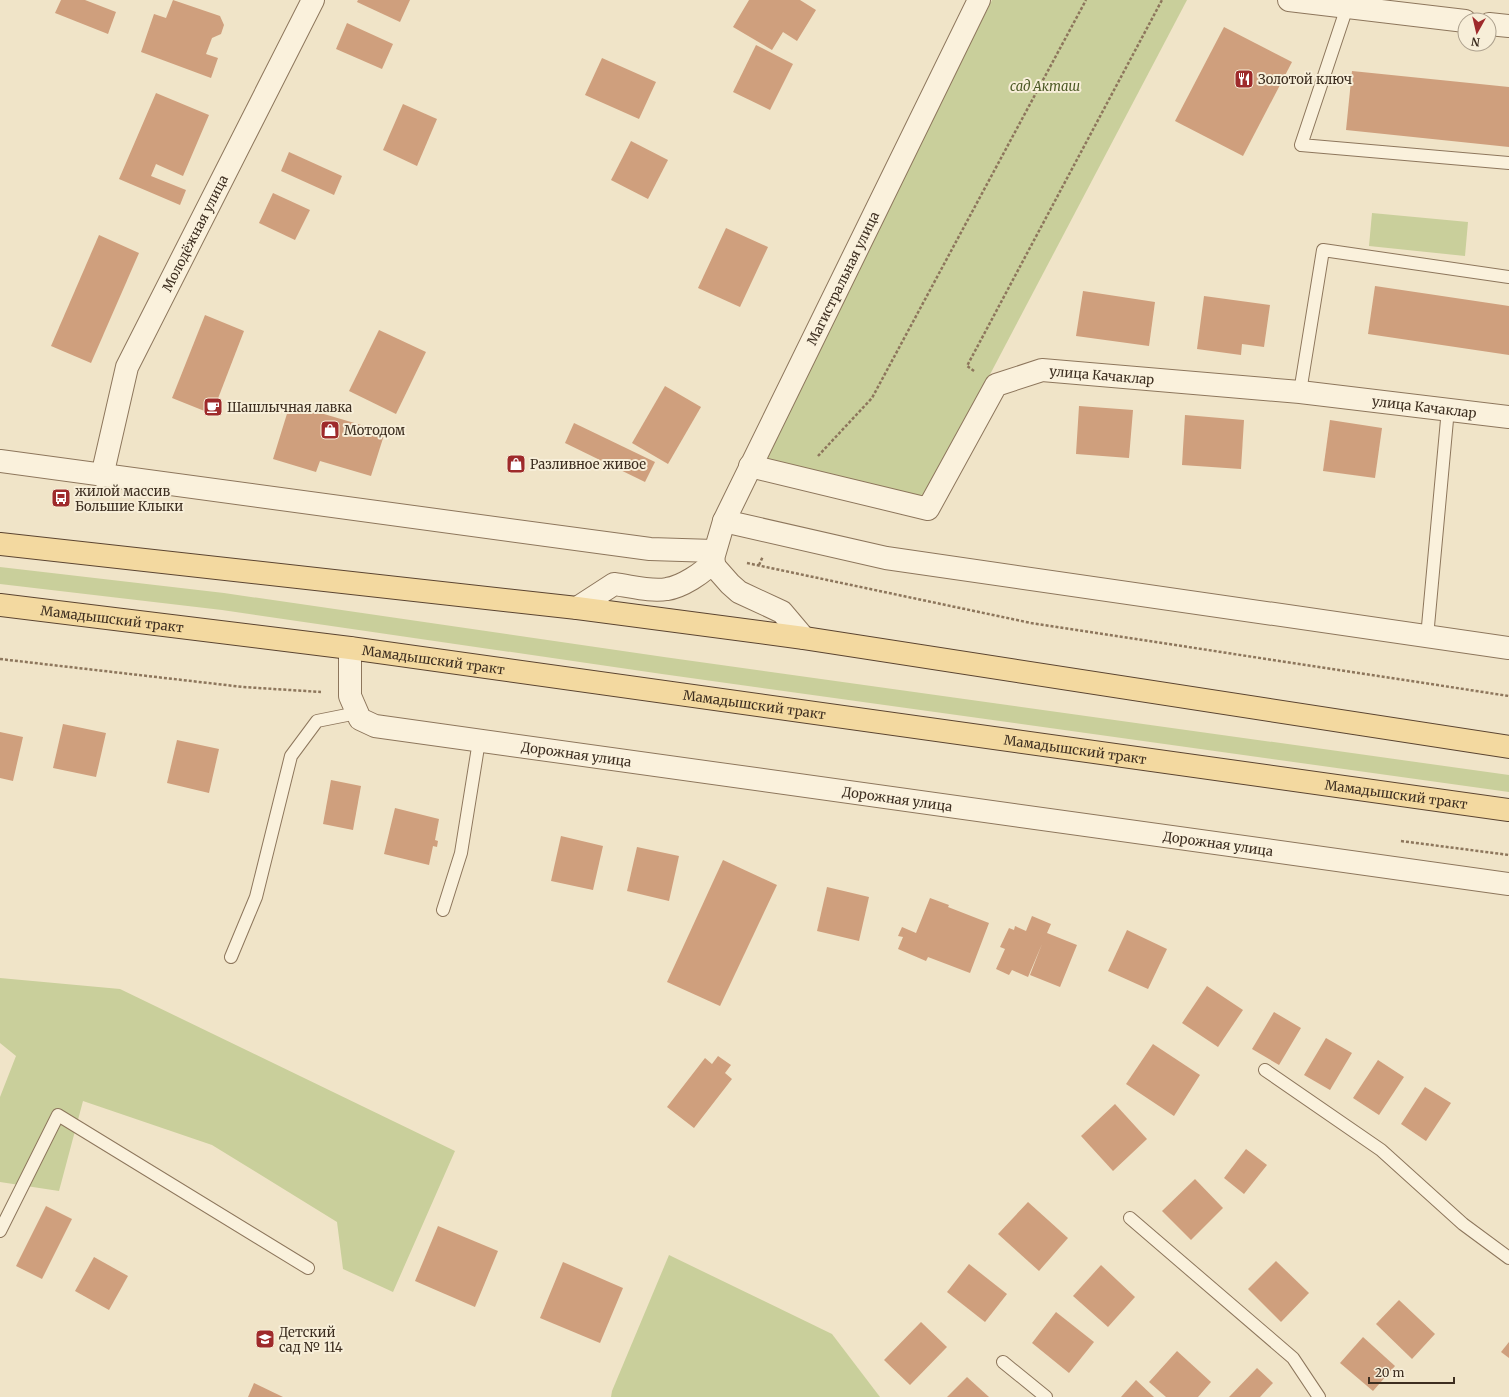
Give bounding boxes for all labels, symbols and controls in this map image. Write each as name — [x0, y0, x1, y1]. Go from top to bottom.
north arrow — [1457, 12, 1497, 52]
text: N — [1470, 34, 1481, 49]
restaurant icon: Золотой ключ — [1233, 68, 1255, 90]
place label: Золотой ключ — [1258, 71, 1352, 88]
park label: сад Акташ — [1010, 78, 1080, 95]
street label: Молодёжная улица — [158, 172, 232, 294]
street label: Магистральная улица — [803, 208, 883, 348]
street label: улица Качаклар — [1049, 362, 1155, 388]
street label: улица Качаклар — [1371, 392, 1477, 422]
cafe icon: Шашлычная лавка — [202, 396, 224, 418]
place label: Шашлычная лавка — [227, 399, 352, 416]
shop icon: Мотодом — [319, 419, 341, 441]
place label: Мотодом — [344, 422, 406, 439]
shop icon: Разливное живое — [505, 453, 527, 475]
place label: Разливное живое — [530, 456, 646, 473]
place label: жилой массив Большие Клыки — [75, 483, 183, 515]
bus stop icon: жилой массив Большие Клыки — [50, 487, 72, 509]
street label: Мамадышский тракт — [40, 602, 185, 636]
street label: Мамадышский тракт — [361, 641, 506, 678]
street label: Мамадышский тракт — [682, 686, 827, 723]
street label: Мамадышский тракт — [1003, 731, 1148, 768]
street label: Дорожная улица — [520, 738, 633, 770]
street label: Мамадышский тракт — [1324, 776, 1469, 813]
street label: Дорожная улица — [841, 783, 953, 815]
street label: Дорожная улица — [1162, 827, 1274, 860]
place label: Детский сад № 114 — [279, 1324, 343, 1356]
school or university icon: Детский сад № 114 — [254, 1328, 276, 1350]
scale bar — [1369, 1359, 1454, 1385]
text: 20 m — [1375, 1365, 1404, 1380]

